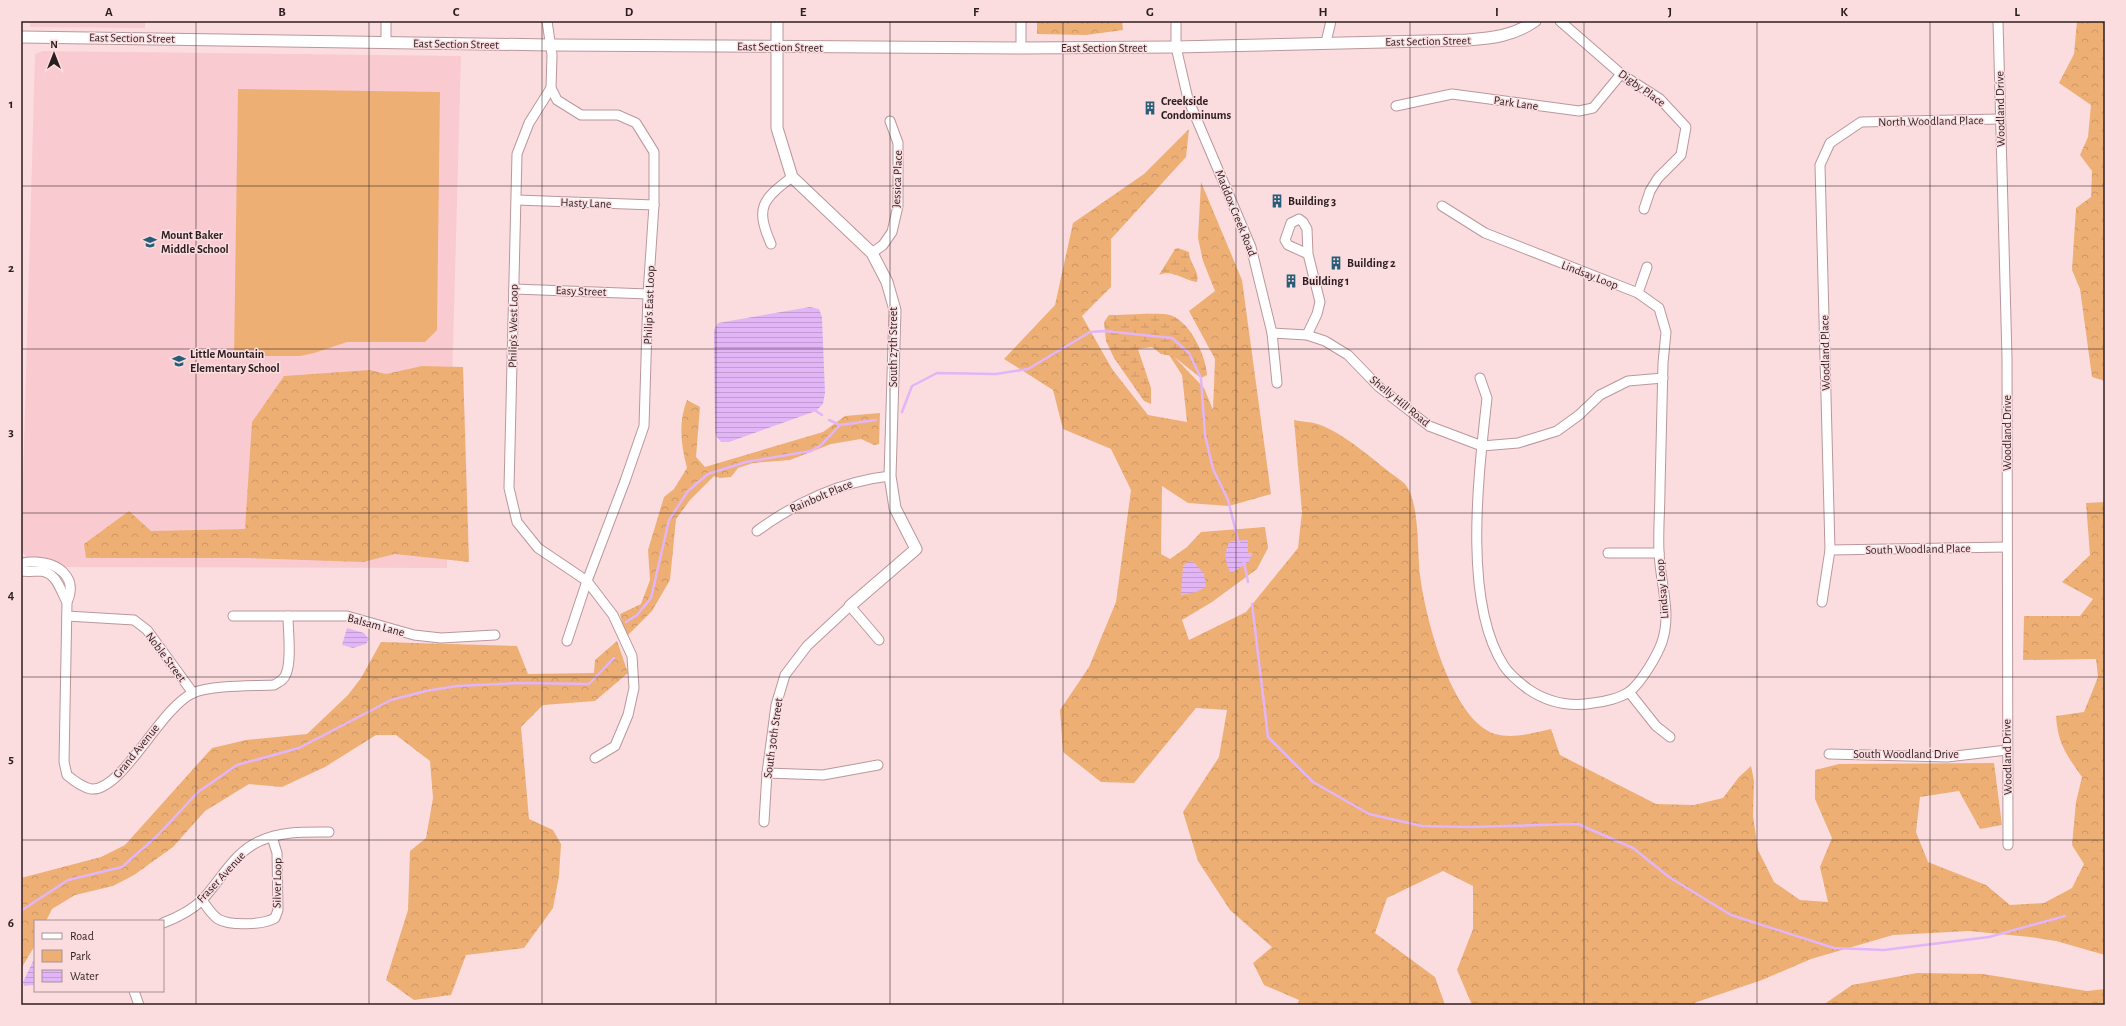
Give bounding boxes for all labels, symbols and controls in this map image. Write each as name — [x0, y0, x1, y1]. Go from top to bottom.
text: A — [105, 6, 113, 19]
text: B — [278, 6, 286, 19]
text: C — [453, 6, 460, 19]
text: D — [625, 6, 634, 19]
text: E — [800, 6, 807, 19]
text: F — [973, 6, 980, 19]
text: G — [1146, 6, 1154, 19]
text: H — [1318, 6, 1328, 19]
text: I — [1495, 6, 1499, 19]
text: J — [1668, 6, 1672, 19]
text: K — [1840, 6, 1848, 19]
text: L — [2014, 6, 2020, 19]
street label: East Section Street — [89, 31, 175, 45]
north arrow — [34, 34, 74, 74]
street label: East Section Street — [1385, 34, 1471, 48]
street label: East Section Street — [413, 37, 499, 51]
text: N — [50, 39, 58, 50]
street label: East Section Street — [737, 40, 823, 54]
street label: East Section Street — [1061, 42, 1147, 54]
street label: Digby Place — [1616, 67, 1668, 110]
street label: Woodland Drive — [1993, 71, 2007, 147]
street label: Park Lane — [1493, 94, 1539, 112]
place label: Creekside Condominums — [1161, 95, 1231, 121]
text: 1 — [9, 98, 13, 111]
building icon: Creekside Condominums — [1142, 100, 1158, 116]
street label: North Woodland Place — [1878, 114, 1984, 128]
street label: Jessica Place — [890, 150, 904, 208]
street label: Maddox Creek Road — [1213, 168, 1259, 258]
building icon: Building 3 — [1269, 193, 1285, 209]
place label: Building 3 — [1288, 195, 1336, 207]
street label: Hasty Lane — [560, 196, 612, 211]
place label: Mount Baker Middle School — [161, 229, 229, 255]
school or university icon: Mount Baker Middle School — [142, 234, 158, 250]
building icon: Building 2 — [1328, 255, 1344, 271]
place label: Building 2 — [1347, 257, 1396, 269]
street label: Lindsay Loop — [1560, 259, 1620, 292]
text: 2 — [8, 262, 14, 275]
street label: Philip's East Loop — [642, 265, 656, 345]
building icon: Building 1 — [1283, 273, 1299, 289]
place label: Building 1 — [1302, 275, 1349, 287]
street label: Philip's West Loop — [506, 284, 520, 368]
street label: Easy Street — [555, 284, 607, 299]
street label: South 27th Street — [887, 307, 899, 387]
street label: Woodland Place — [1818, 315, 1832, 391]
place label: Little Mountain Elementary School — [190, 348, 280, 375]
school or university icon: Little Mountain Elementary School — [171, 353, 187, 369]
street label: Shelly Hill Road — [1367, 373, 1432, 429]
street label: Woodland Drive — [2001, 395, 2013, 471]
text: 3 — [8, 426, 14, 439]
street label: Rainbolt Place — [788, 477, 854, 515]
street label: South Woodland Place — [1865, 542, 1971, 556]
street label: Lindsay Loop — [1653, 559, 1672, 619]
text: 4 — [8, 589, 15, 602]
street label: Balsam Lane — [346, 612, 406, 638]
street label: Noble Street — [144, 630, 189, 684]
street label: South 30th Street — [761, 697, 785, 779]
street label: Woodland Drive — [2000, 719, 2014, 795]
street label: Grand Avenue — [111, 722, 161, 780]
street label: South Woodland Drive — [1853, 748, 1959, 760]
text: 5 — [8, 753, 14, 766]
street label: Fraser Avenue — [194, 849, 248, 905]
street label: Silver Loop — [271, 858, 283, 908]
text: 6 — [8, 917, 14, 930]
legend — [34, 920, 164, 992]
text: Road — [70, 930, 94, 942]
text: Park — [70, 950, 91, 962]
text: Water — [70, 970, 99, 982]

